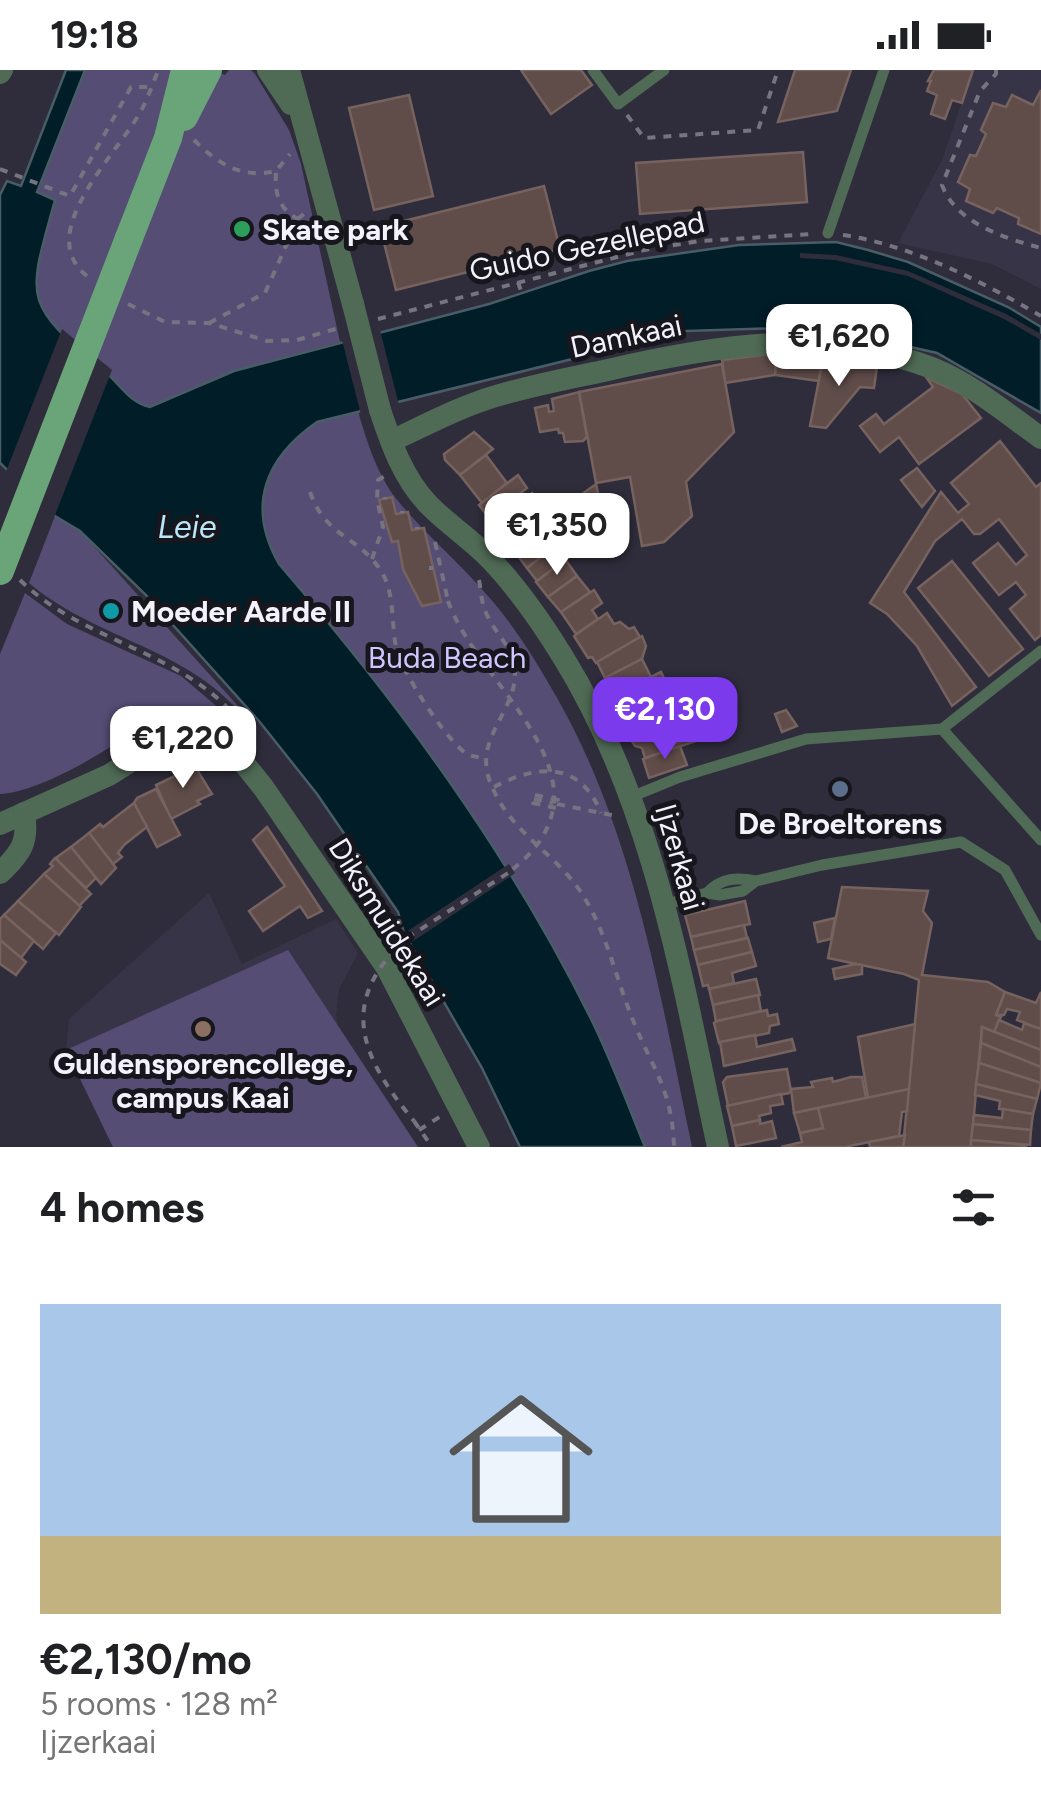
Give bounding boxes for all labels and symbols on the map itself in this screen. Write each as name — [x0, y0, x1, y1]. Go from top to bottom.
street label: Guido Gezellepad — [466, 203, 708, 289]
place label: Skate park — [262, 211, 409, 248]
marker: Skate park — [231, 218, 253, 240]
pin: €1,620 — [758, 304, 920, 389]
street label: Damkaai — [567, 306, 685, 366]
pin: €1,350 — [476, 493, 638, 578]
water label: Leie — [157, 508, 217, 546]
place label: Moeder Aarde II — [131, 593, 351, 630]
marker: Moeder Aarde II — [100, 600, 122, 622]
park label: Buda Beach — [368, 639, 526, 676]
pin: €2,130 — [584, 677, 746, 762]
pin: €1,220 — [102, 706, 264, 791]
marker: De Broeltorens — [829, 778, 851, 800]
street label: Ijzerkaai — [647, 799, 713, 915]
place label: De Broeltorens — [738, 805, 942, 842]
street label: Diksmuidekaai — [321, 831, 453, 1013]
marker: Guldensporencollege, campus Kaai — [192, 1018, 214, 1040]
place label: Guldensporencollege, campus Kaai — [53, 1045, 353, 1116]

